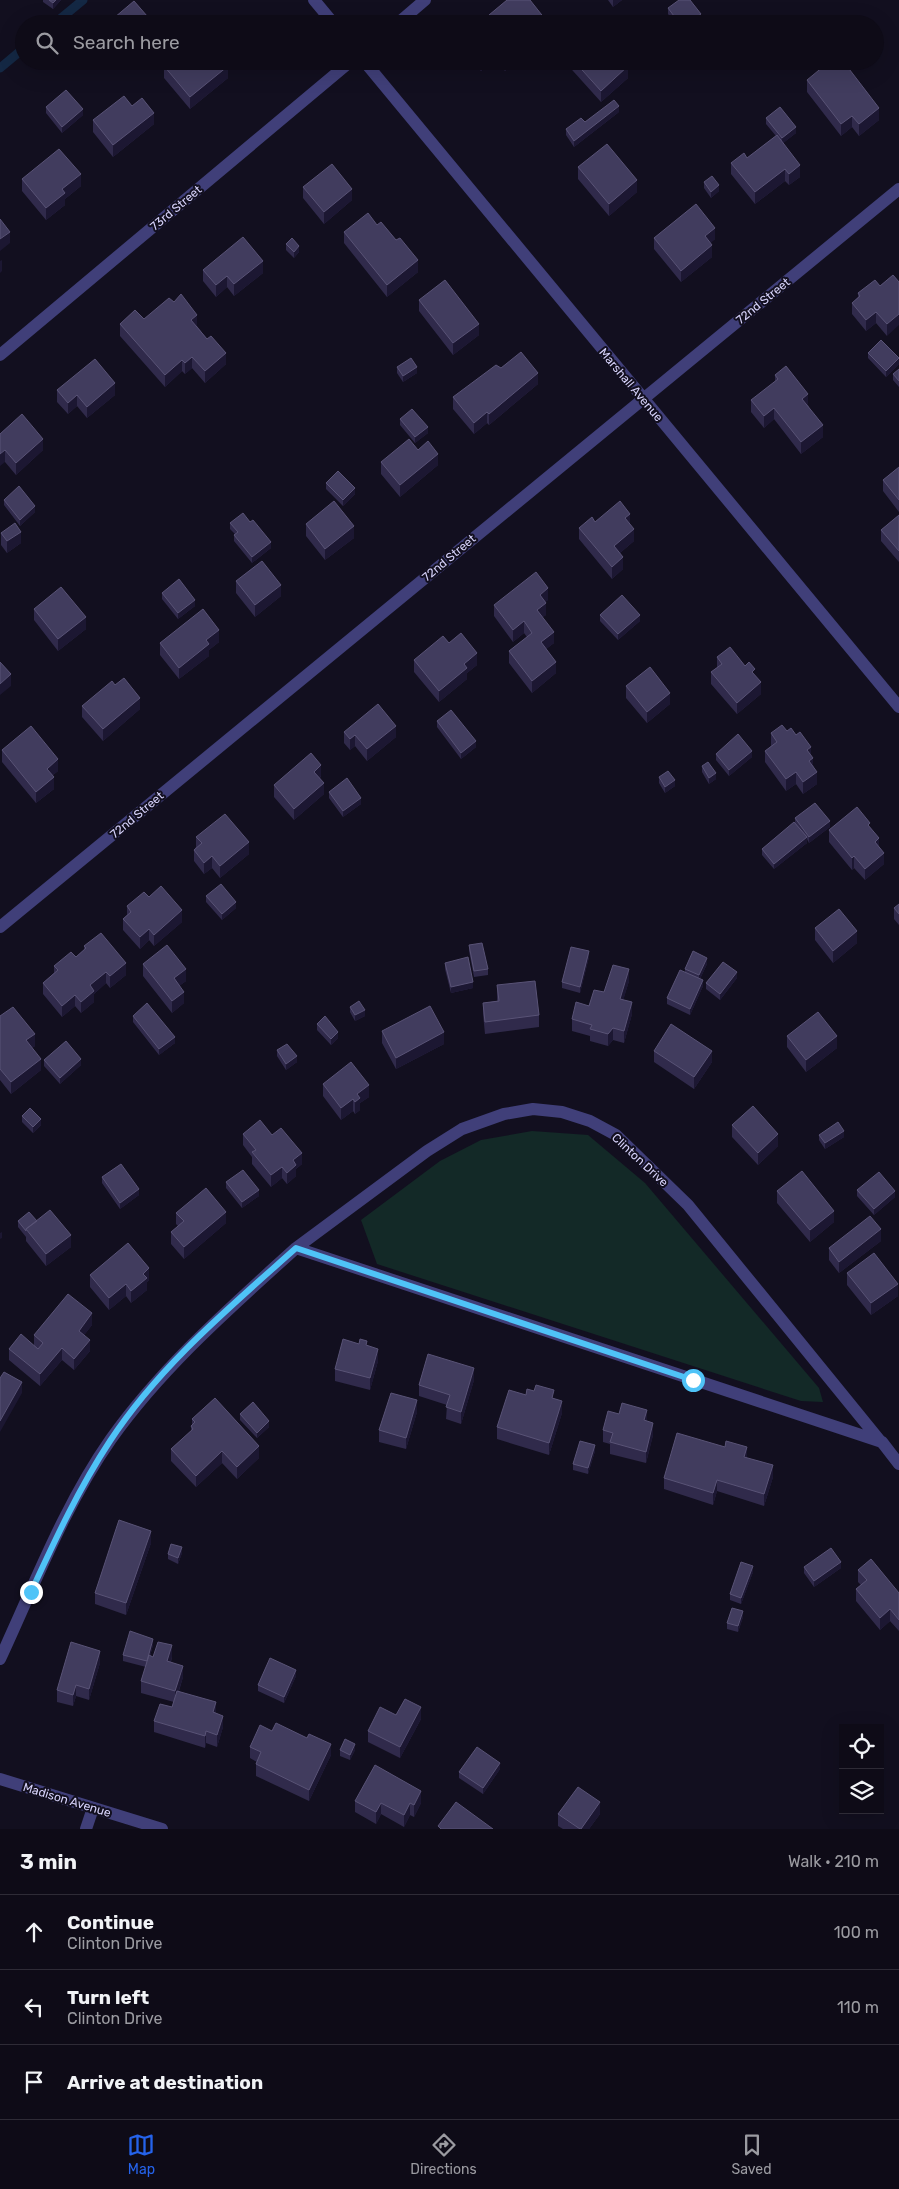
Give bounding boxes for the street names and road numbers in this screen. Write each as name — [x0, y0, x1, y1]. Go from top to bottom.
street label: 73rd Street — [148, 182, 205, 233]
street label: 72nd Street — [733, 275, 793, 327]
street label: Marshall Avenue — [596, 346, 666, 425]
street label: 72nd Street — [420, 531, 479, 584]
street label: 72nd Street — [108, 788, 167, 841]
street label: Clinton Drive — [609, 1130, 671, 1190]
street label: Madison Avenue — [21, 1780, 113, 1820]

